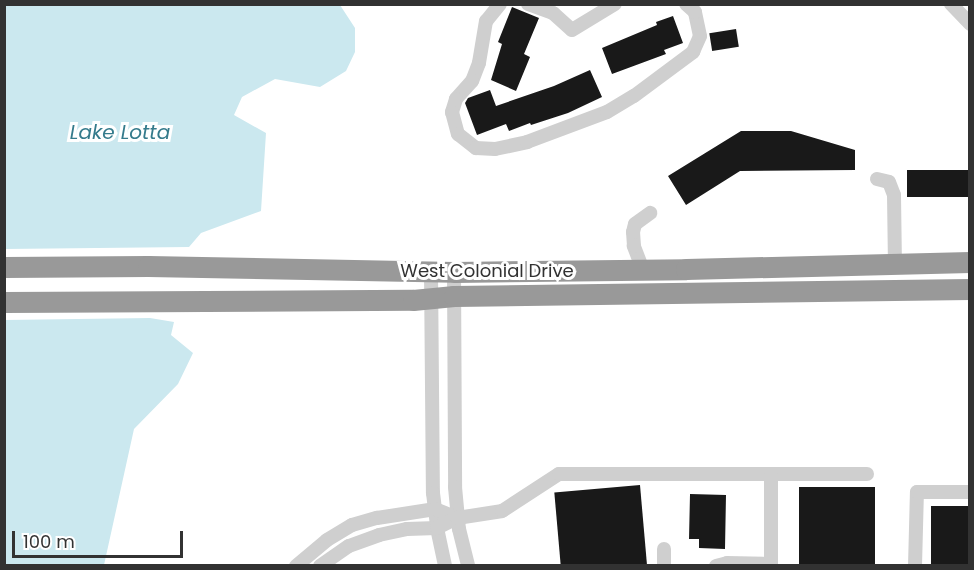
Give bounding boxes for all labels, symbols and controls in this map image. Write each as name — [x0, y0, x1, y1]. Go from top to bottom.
water label: Lake Lotta — [70, 120, 170, 144]
street label: West Colonial Drive — [400, 260, 574, 282]
scale bar — [15, 519, 186, 557]
text: 100 m — [23, 529, 75, 554]

